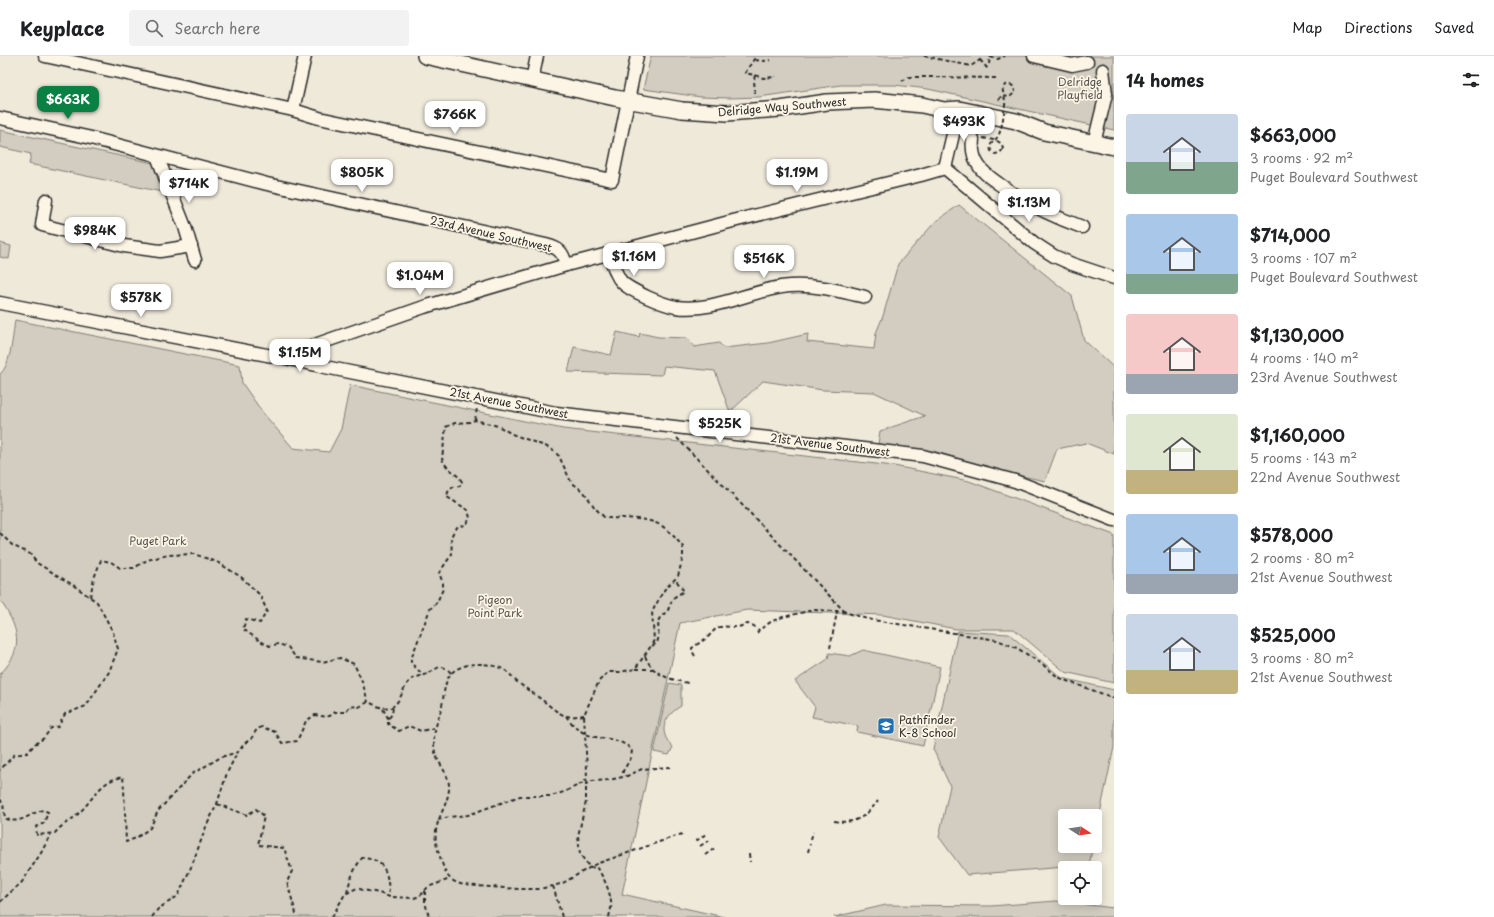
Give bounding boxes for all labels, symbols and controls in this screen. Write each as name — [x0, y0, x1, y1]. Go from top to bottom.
search box — [129, 10, 409, 46]
text: Keyplace — [20, 14, 105, 42]
text: Search here — [175, 16, 260, 39]
icon: search — [143, 17, 165, 39]
text: Map — [1292, 17, 1322, 38]
text: Directions — [1344, 17, 1412, 38]
text: Saved — [1434, 17, 1474, 38]
text: 14 homes — [1126, 67, 1204, 93]
icon: filters — [1460, 69, 1482, 91]
park label: Delridge Playfield — [1057, 73, 1103, 103]
pin: $663K — [40, 86, 96, 120]
text: $663K — [46, 89, 90, 108]
street label: Delridge Way Southwest — [717, 92, 848, 121]
pin: $766K — [427, 101, 483, 135]
text: $766K — [434, 104, 476, 123]
pin: $493K — [936, 108, 992, 142]
text: $493K — [943, 111, 985, 130]
text: $663,000 — [1250, 122, 1336, 148]
icon: home — [1158, 130, 1206, 178]
text: 3 rooms · 92 m² — [1250, 148, 1353, 167]
pin: $805K — [334, 159, 390, 193]
pin: $1.19M — [764, 159, 830, 193]
text: $805K — [340, 162, 384, 181]
text: $1.19M — [776, 162, 818, 181]
text: Puget Boulevard Southwest — [1250, 167, 1418, 186]
pin: $714K — [161, 170, 217, 204]
text: $714K — [169, 173, 209, 192]
pin: $1.13M — [996, 189, 1062, 223]
text: $1.13M — [1007, 192, 1051, 211]
street label: 23rd Avenue Southwest — [428, 211, 554, 256]
pin: $984K — [67, 217, 123, 251]
text: $984K — [74, 220, 116, 239]
text: $714,000 — [1250, 222, 1330, 248]
icon: home — [1158, 230, 1206, 278]
pin: $1.16M — [601, 243, 667, 277]
pin: $516K — [736, 245, 792, 279]
text: $1.16M — [612, 246, 656, 265]
text: $516K — [743, 248, 785, 267]
text: 3 rooms · 107 m² — [1250, 248, 1357, 267]
pin: $1.04M — [387, 262, 453, 296]
text: $1.04M — [396, 265, 444, 284]
text: Puget Boulevard Southwest — [1250, 267, 1418, 286]
pin: $578K — [113, 284, 169, 318]
text: $578K — [120, 287, 162, 306]
text: $1,130,000 — [1250, 322, 1344, 348]
icon: home — [1158, 330, 1206, 378]
pin: $1.15M — [267, 339, 333, 373]
text: $1.15M — [278, 342, 322, 361]
text: 4 rooms · 140 m² — [1250, 348, 1359, 367]
text: 23rd Avenue Southwest — [1250, 367, 1397, 386]
street label: 21st Avenue Southwest — [448, 383, 570, 422]
pin: $525K — [692, 410, 748, 444]
text: $525K — [698, 413, 742, 432]
text: $1,160,000 — [1250, 422, 1345, 448]
street label: 21st Avenue Southwest — [769, 429, 892, 460]
icon: home — [1158, 430, 1206, 478]
text: 5 rooms · 143 m² — [1250, 448, 1357, 467]
text: 22nd Avenue Southwest — [1250, 467, 1400, 486]
text: $578,000 — [1250, 522, 1333, 548]
icon: home — [1158, 530, 1206, 578]
park label: Puget Park — [129, 532, 187, 549]
text: 2 rooms · 80 m² — [1250, 548, 1355, 567]
text: 21st Avenue Southwest — [1250, 567, 1392, 586]
park label: Pigeon Point Park — [468, 591, 523, 621]
text: $525,000 — [1250, 622, 1336, 648]
icon: home — [1158, 630, 1206, 678]
text: 3 rooms · 80 m² — [1250, 648, 1354, 667]
text: 21st Avenue Southwest — [1250, 667, 1392, 686]
place label: Pathfinder K-8 School — [899, 711, 956, 741]
school or university icon: Pathfinder K-8 School — [876, 716, 896, 736]
north arrow — [1058, 809, 1102, 853]
map controls — [1058, 809, 1102, 905]
button: locate — [1058, 861, 1102, 905]

